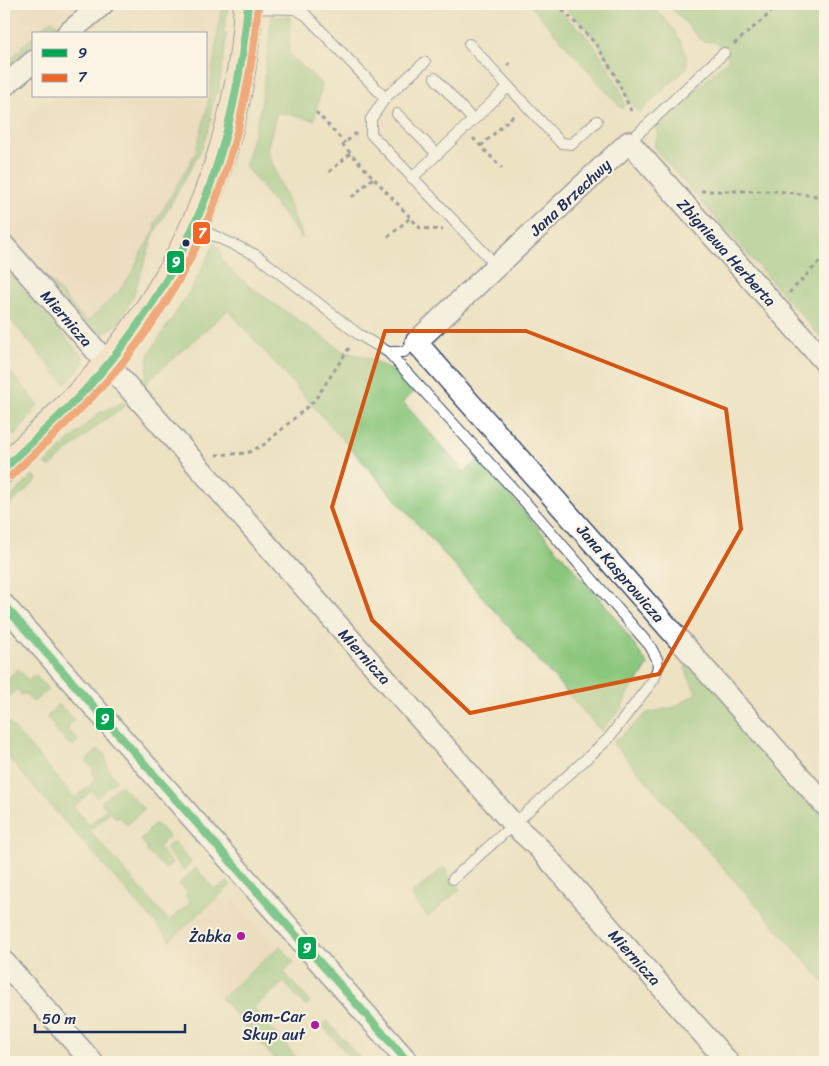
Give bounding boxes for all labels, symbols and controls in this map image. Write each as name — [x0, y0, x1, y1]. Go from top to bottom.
legend — [32, 32, 208, 98]
text: 9 — [78, 40, 87, 66]
text: 7 — [78, 64, 88, 90]
street label: Jana Brzechwy — [522, 151, 619, 244]
street label: Zbigniewa Herberta — [669, 191, 784, 314]
line badge: 7 — [192, 221, 211, 245]
text: 7 — [198, 221, 207, 246]
unlabelled marker — [181, 238, 191, 248]
line badge: 9 — [166, 250, 185, 274]
text: 9 — [172, 250, 181, 275]
street label: Miernicza — [33, 283, 100, 354]
street label: Jana Kasprowicza — [568, 516, 672, 630]
street label: Miernicza — [331, 621, 398, 692]
line badge: 9 — [95, 707, 115, 731]
text: 9 — [101, 707, 110, 732]
place label: Żabka — [189, 922, 232, 951]
street label: Miernicza — [601, 922, 668, 993]
marker: Żabka — [235, 930, 247, 942]
line badge: 9 — [297, 936, 317, 960]
text: 9 — [303, 936, 312, 961]
scale bar — [35, 1001, 185, 1033]
place label: Gom-Car Skup aut — [242, 1002, 306, 1049]
text: 50 m — [42, 1006, 77, 1032]
marker: Gom-Car Skup aut — [309, 1019, 321, 1031]

